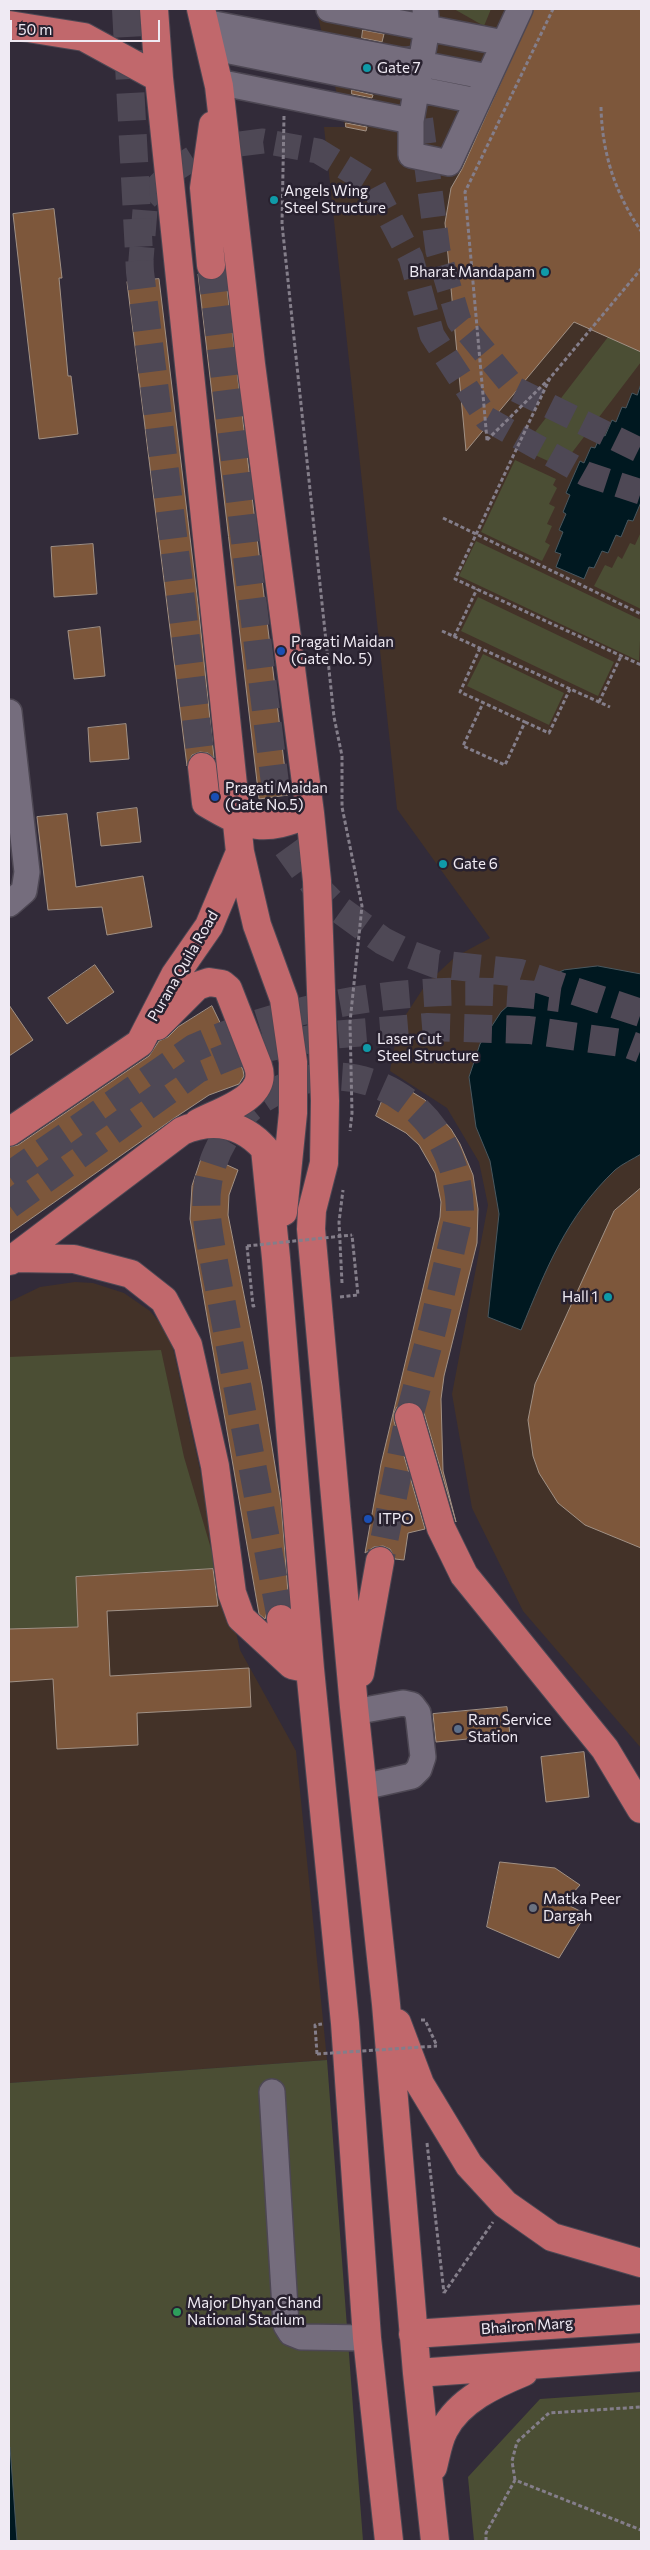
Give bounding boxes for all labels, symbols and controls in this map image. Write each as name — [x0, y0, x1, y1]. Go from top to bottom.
scale bar — [12, 10, 162, 42]
text: 50 m — [18, 20, 52, 38]
place label: Gate 7 — [377, 59, 421, 77]
marker: Gate 7 — [361, 62, 373, 74]
place label: Angels Wing Steel Structure — [284, 182, 386, 217]
marker: Angels Wing Steel Structure — [268, 194, 280, 206]
place label: Bharat Mandapam — [409, 263, 535, 281]
marker: Bharat Mandapam — [539, 266, 551, 278]
place label: Pragati Maidan (Gate No. 5) — [291, 633, 394, 668]
marker: Pragati Maidan (Gate No. 5) — [275, 645, 287, 657]
place label: Pragati Maidan (Gate No.5) — [225, 779, 328, 814]
marker: Pragati Maidan (Gate No.5) — [209, 791, 221, 803]
place label: Gate 6 — [453, 855, 498, 873]
marker: Gate 6 — [437, 858, 449, 870]
street label: Purana Quila Road — [144, 907, 222, 1025]
place label: Laser Cut Steel Structure — [377, 1030, 479, 1065]
marker: Laser Cut Steel Structure — [361, 1042, 373, 1054]
place label: Hall 1 — [562, 1288, 598, 1306]
marker: Hall 1 — [602, 1291, 614, 1303]
place label: ITPO — [378, 1510, 413, 1528]
marker: ITPO — [362, 1513, 374, 1525]
place label: Ram Service Station — [468, 1711, 551, 1746]
marker: Ram Service Station — [452, 1723, 464, 1735]
place label: Matka Peer Dargah — [543, 1890, 621, 1925]
marker: Matka Peer Dargah — [527, 1902, 539, 1914]
place label: Major Dhyan Chand National Stadium — [187, 2294, 321, 2329]
marker: Major Dhyan Chand National Stadium — [171, 2306, 183, 2318]
street label: Bhairon Marg — [480, 2314, 574, 2338]

